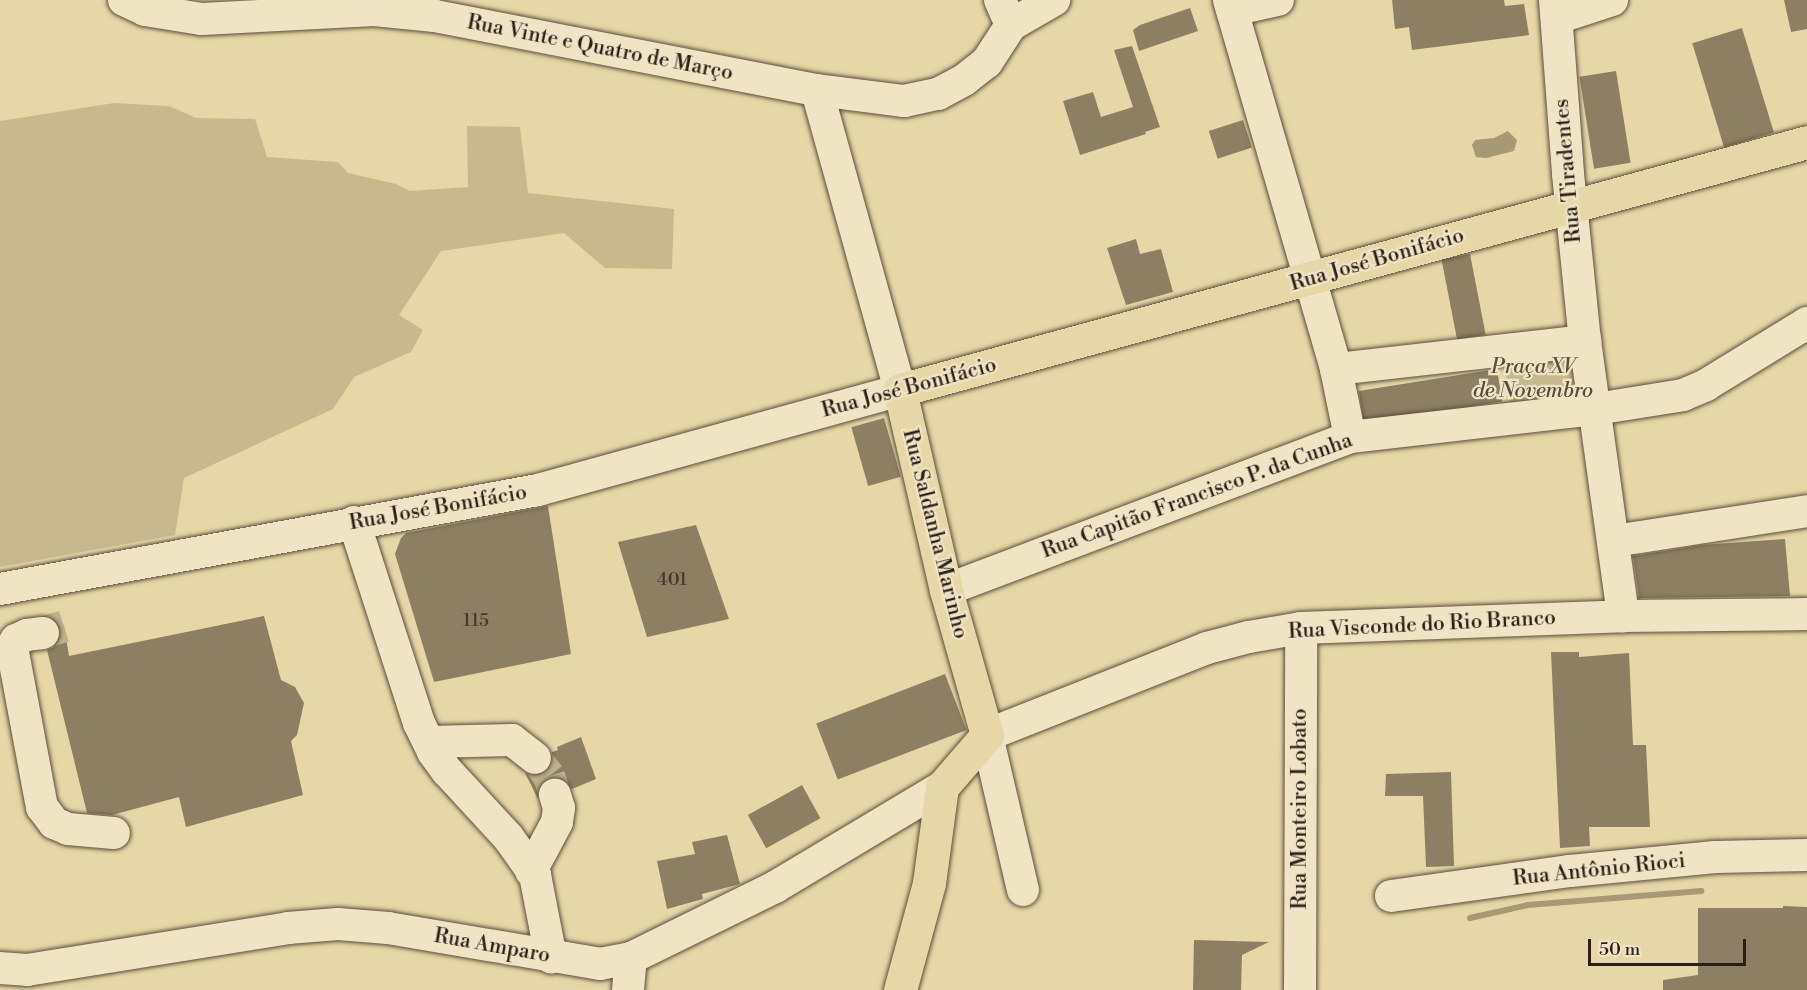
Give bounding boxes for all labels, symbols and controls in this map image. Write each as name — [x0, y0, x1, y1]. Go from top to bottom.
street label: Rua Vinte e Quatro de Março — [465, 10, 735, 86]
street label: Rua Tiradentes — [1549, 98, 1587, 244]
street label: Rua José Bonifácio — [1287, 223, 1467, 297]
street label: Rua José Bonifácio — [819, 353, 999, 423]
park label: Praça XV de Novembro — [1473, 354, 1593, 404]
street label: Rua Saldanha Marinho — [897, 426, 973, 642]
street label: Rua Capitão Francisco P. da Cunha — [1038, 428, 1356, 564]
street label: Rua José Bonifácio — [347, 480, 529, 536]
house number: 401 — [657, 569, 687, 591]
street label: Rua Visconde do Rio Branco — [1287, 605, 1557, 645]
house number: 115 — [463, 610, 489, 632]
street label: Rua Monteiro Lobato — [1287, 708, 1313, 910]
street label: Rua Antônio Rioci — [1511, 848, 1687, 892]
street label: Rua Amparo — [432, 923, 552, 969]
scale bar — [1591, 927, 1748, 965]
text: 50 m — [1599, 938, 1640, 961]

